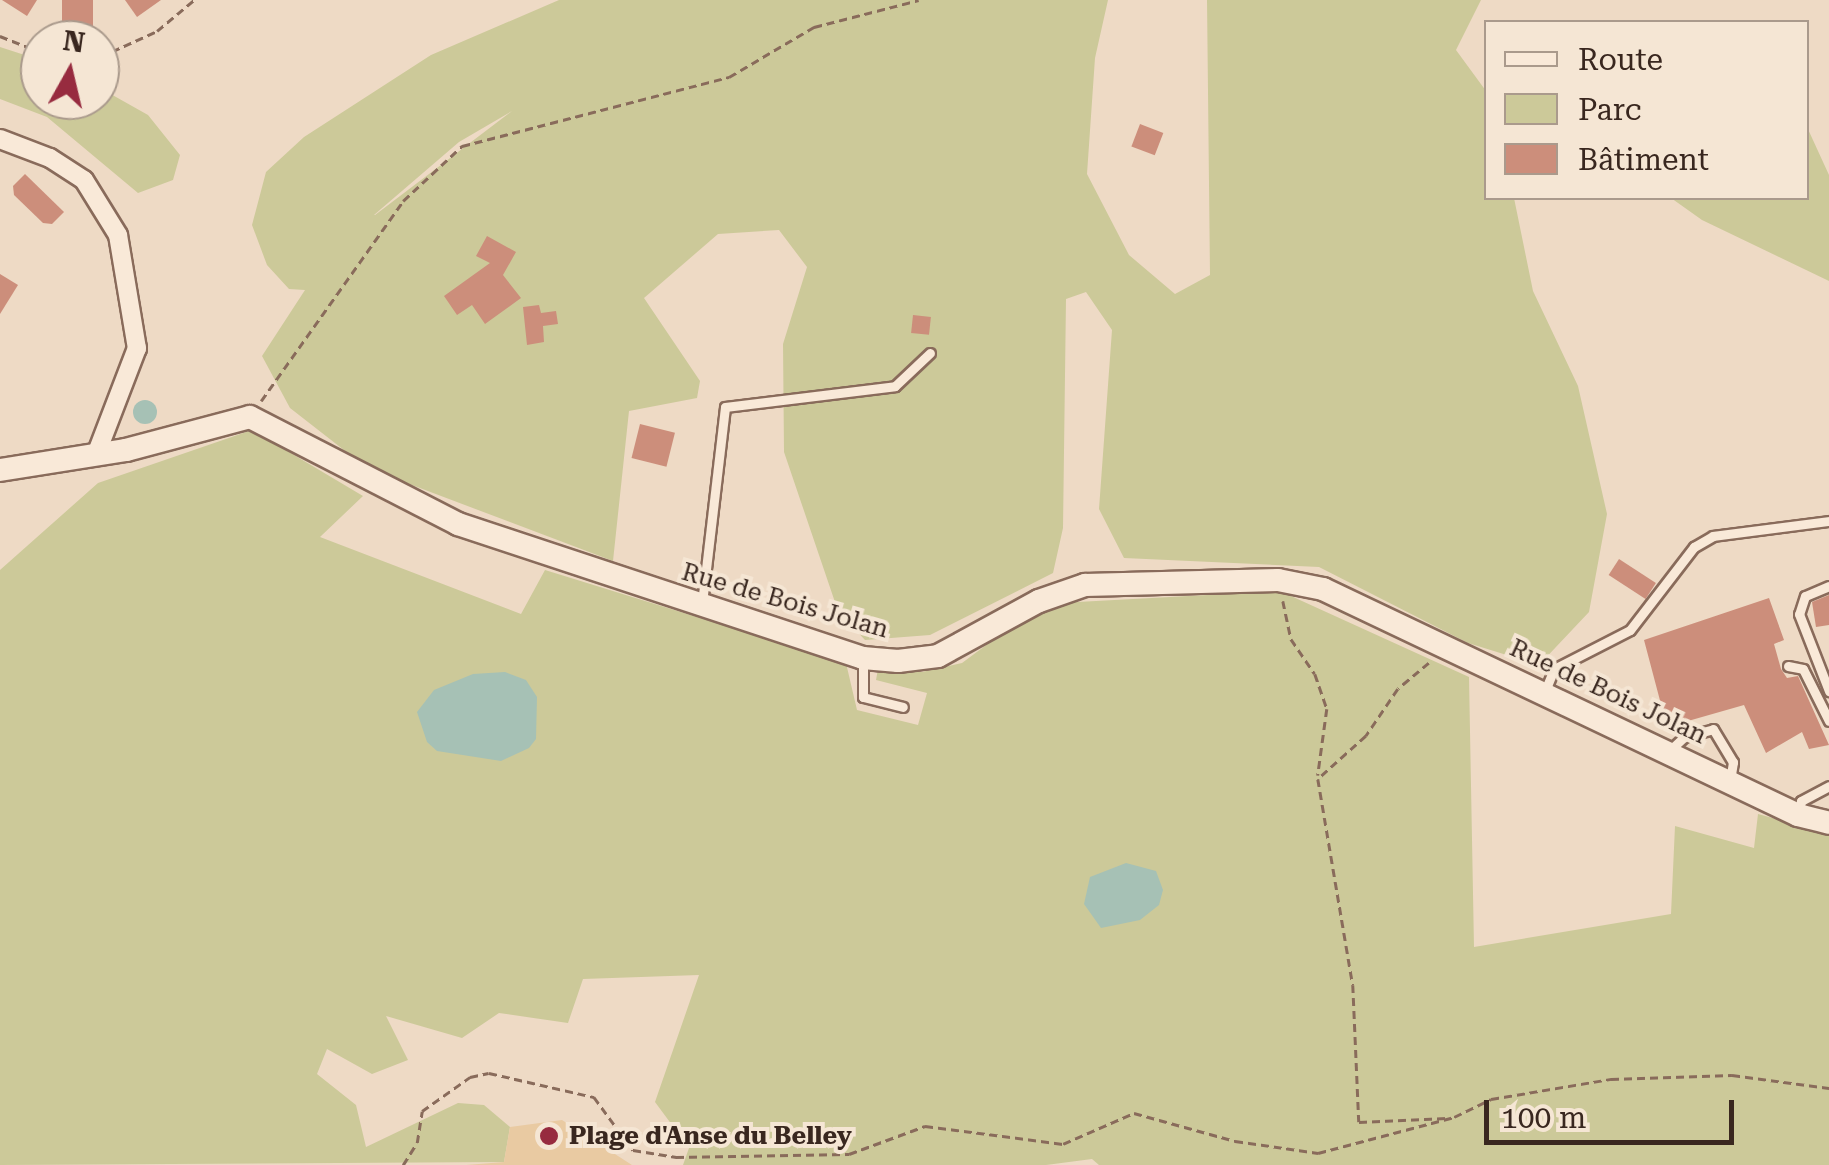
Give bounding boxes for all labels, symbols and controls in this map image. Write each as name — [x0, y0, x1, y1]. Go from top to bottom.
north arrow — [20, 20, 120, 120]
legend — [1484, 20, 1809, 200]
text: N — [61, 24, 87, 60]
text: Route — [1578, 42, 1663, 77]
text: Parc — [1578, 92, 1642, 127]
text: Bâtiment — [1578, 142, 1709, 177]
street label: Rue de Bois Jolan — [678, 557, 892, 645]
street label: Rue de Bois Jolan — [1505, 633, 1711, 751]
scale bar — [1489, 1080, 1739, 1142]
text: 100 m — [1501, 1100, 1586, 1135]
place label: Plage d'Anse du Belley — [569, 1121, 852, 1151]
marker: Plage d'Anse du Belley — [538, 1125, 560, 1147]

